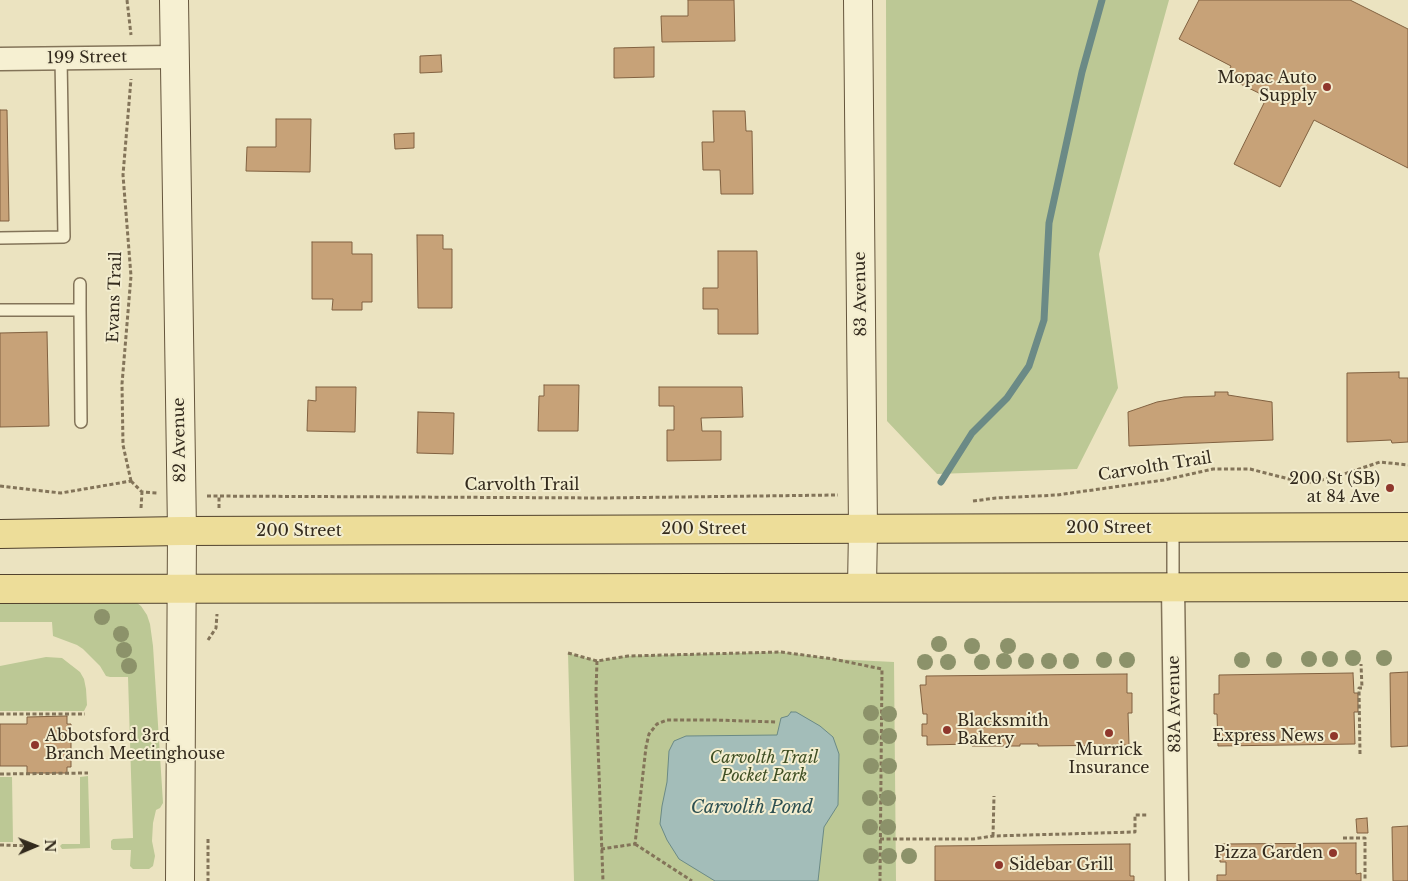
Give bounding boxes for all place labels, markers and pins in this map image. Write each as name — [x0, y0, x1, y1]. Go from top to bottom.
place label: Mopac Auto Supply — [1217, 68, 1317, 106]
marker: Mopac Auto Supply — [1321, 81, 1333, 93]
place label: 200 St (SB) at 84 Ave — [1289, 469, 1380, 507]
marker: 200 St (SB) at 84 Ave — [1384, 482, 1396, 494]
place label: Blacksmith Bakery — [957, 711, 1049, 749]
marker: Blacksmith Bakery — [941, 724, 953, 736]
place label: Abbotsford 3rd Branch Meetinghouse — [45, 726, 225, 764]
place label: Express News — [1212, 726, 1324, 746]
marker: Murrick Insurance — [1103, 727, 1115, 739]
marker: Express News — [1328, 730, 1340, 742]
marker: Abbotsford 3rd Branch Meetinghouse — [29, 739, 41, 751]
place label: Murrick Insurance — [1069, 740, 1149, 778]
place label: Pizza Garden — [1214, 843, 1323, 863]
marker: Pizza Garden — [1327, 847, 1339, 859]
place label: Sidebar Grill — [1009, 855, 1114, 875]
marker: Sidebar Grill — [993, 859, 1005, 871]

